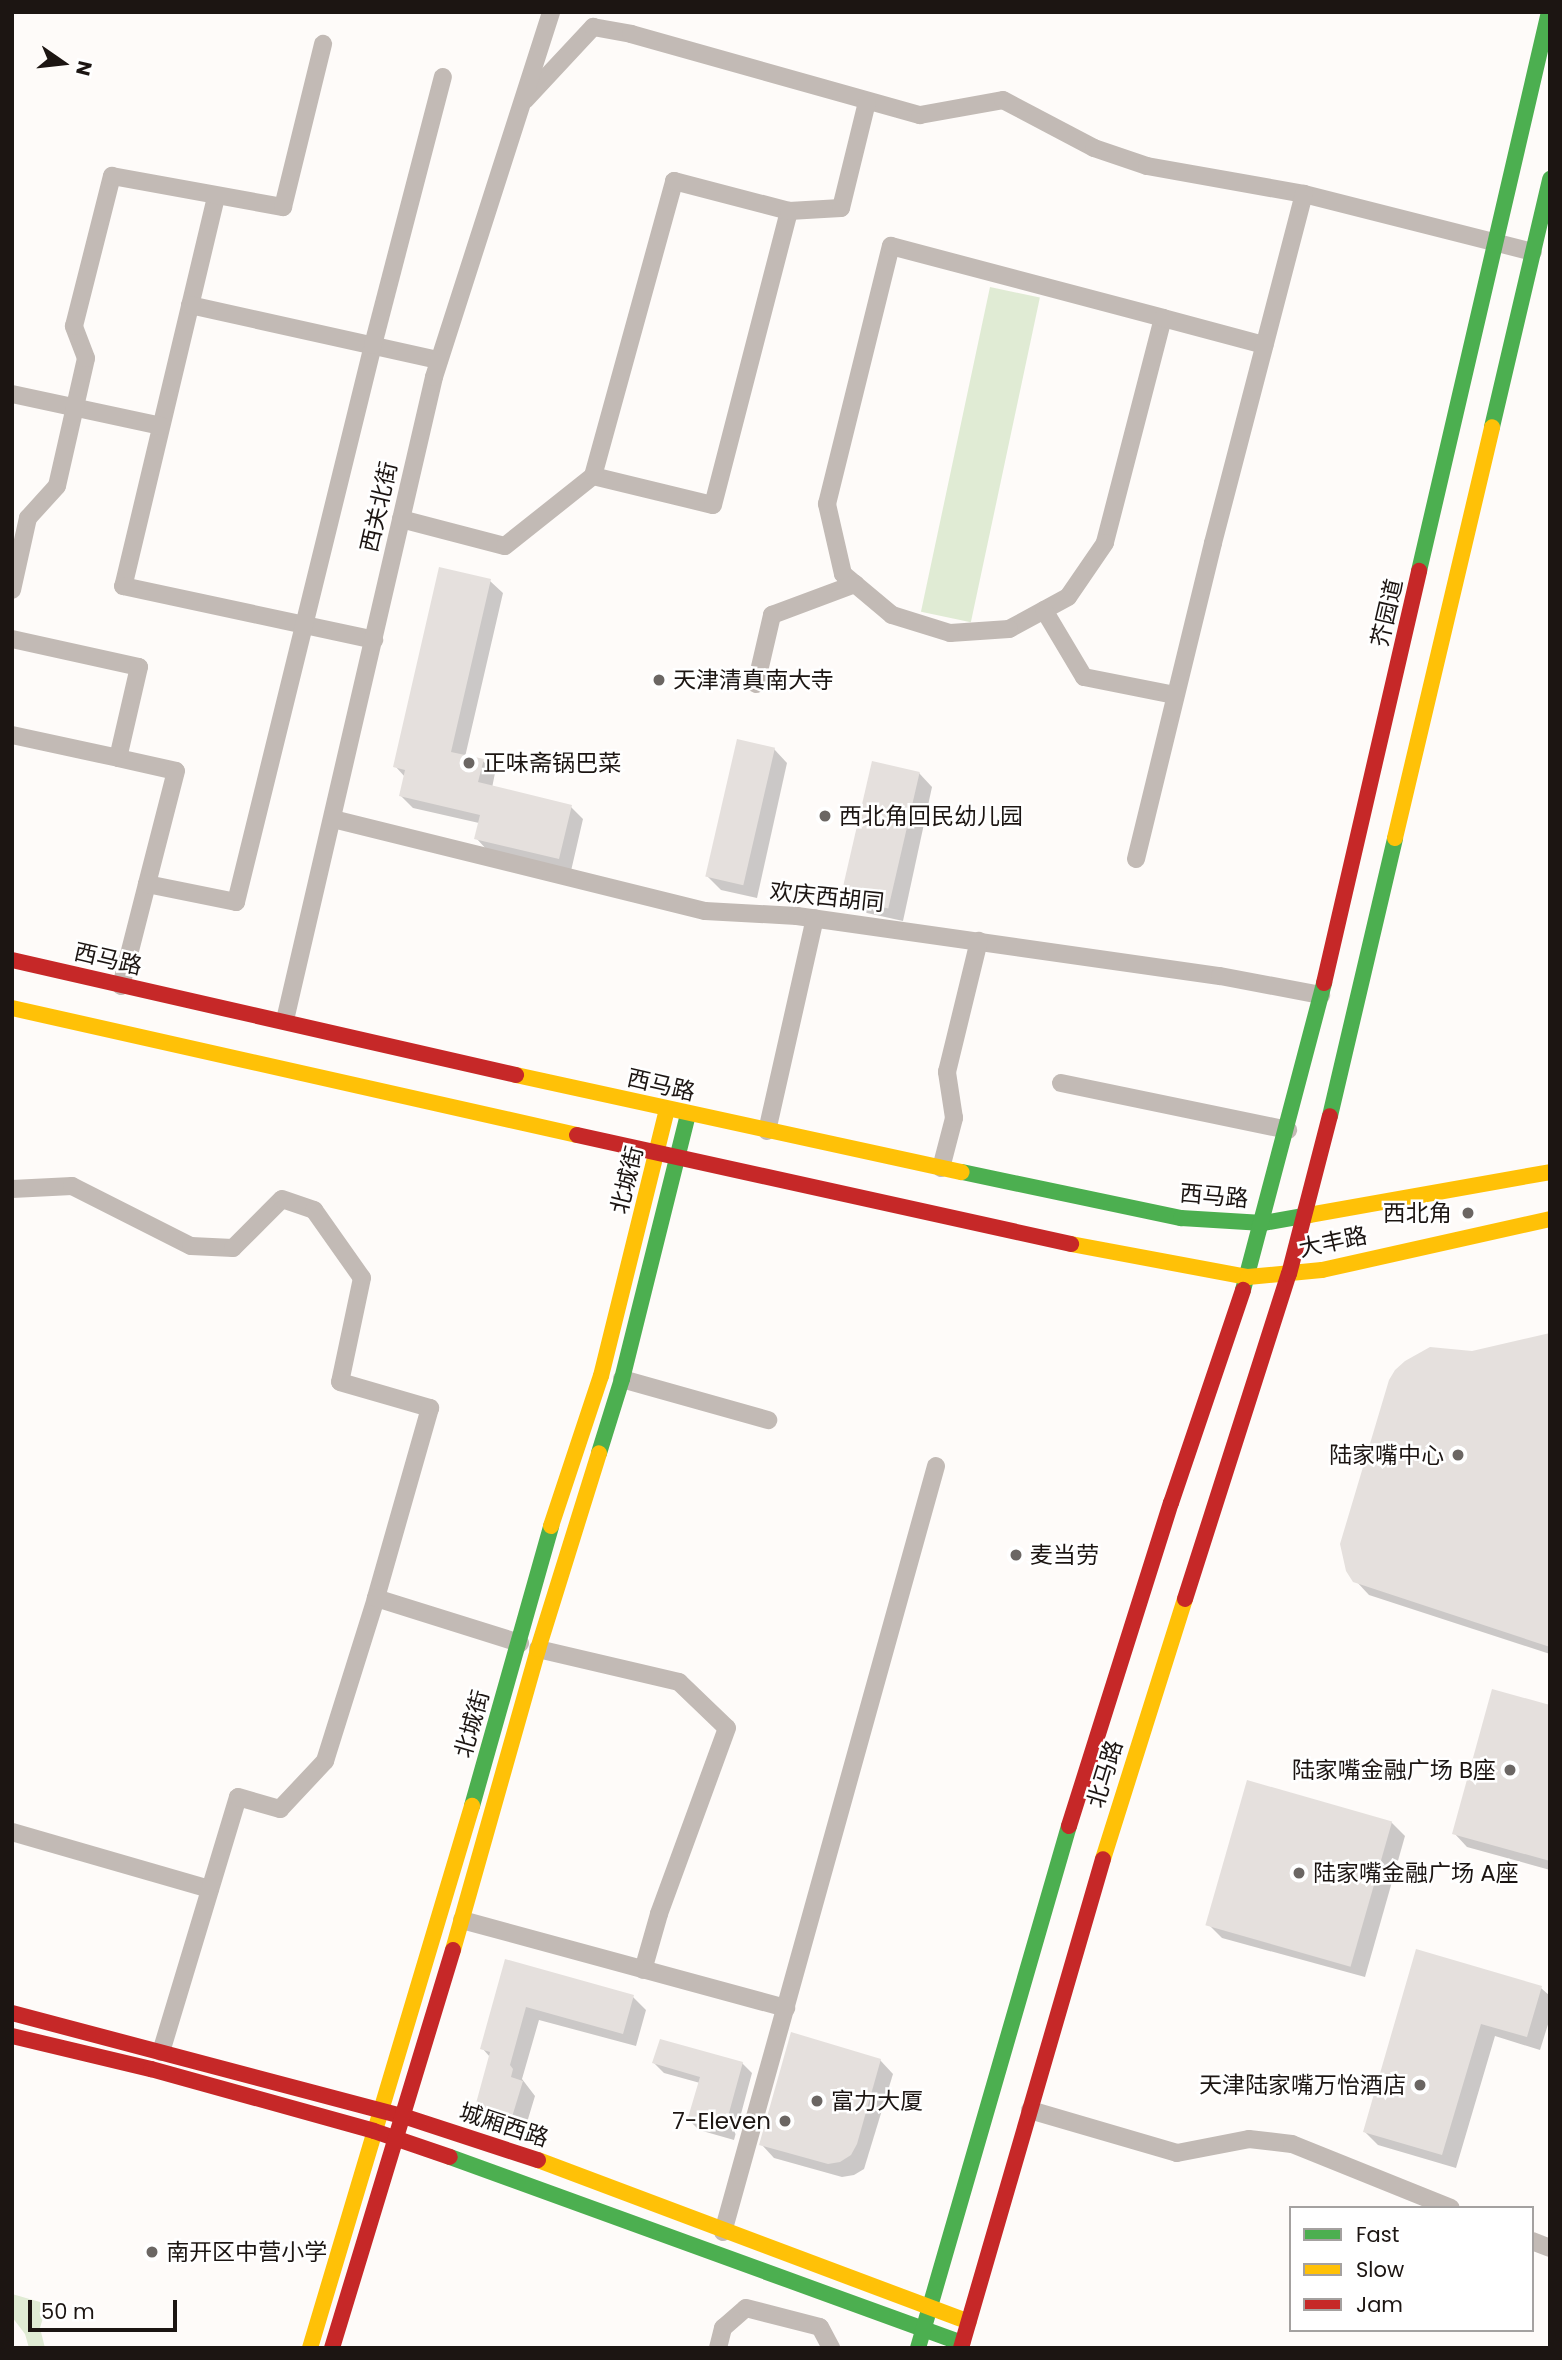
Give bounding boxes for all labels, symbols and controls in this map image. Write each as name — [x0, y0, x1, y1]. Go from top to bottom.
north arrow — [28, 28, 98, 98]
text: N — [69, 58, 99, 78]
street label: 西关北街 — [355, 459, 403, 555]
street label: 芥园道 — [1366, 576, 1408, 650]
place label: 天津清真南大寺 — [673, 666, 834, 694]
marker: 天津清真南大寺 — [651, 672, 667, 688]
place label: 正味斋锅巴菜 — [483, 749, 621, 777]
marker: 正味斋锅巴菜 — [461, 755, 477, 771]
place label: 西北角回民幼儿园 — [839, 802, 1023, 830]
marker: 西北角回民幼儿园 — [817, 808, 833, 824]
street label: 欢庆西胡同 — [768, 877, 886, 917]
street label: 西马路 — [71, 938, 145, 980]
street label: 西马路 — [624, 1064, 698, 1106]
street label: 北城街 — [605, 1143, 649, 1217]
street label: 西马路 — [1178, 1179, 1250, 1213]
place label: 西北角 — [1383, 1199, 1452, 1227]
marker: 西北角 — [1458, 1203, 1478, 1223]
street label: 大丰路 — [1296, 1221, 1370, 1263]
place label: 陆家嘴中心 — [1329, 1441, 1444, 1469]
marker: 陆家嘴中心 — [1450, 1447, 1466, 1463]
place label: 麦当劳 — [1030, 1541, 1099, 1569]
marker: 麦当劳 — [1008, 1547, 1024, 1563]
street label: 北城街 — [449, 1687, 495, 1761]
street label: 北马路 — [1082, 1737, 1128, 1811]
place label: 陆家嘴金融广场 B座 — [1292, 1756, 1496, 1784]
marker: 陆家嘴金融广场 B座 — [1502, 1762, 1518, 1778]
place label: 陆家嘴金融广场 A座 — [1313, 1859, 1519, 1887]
marker: 陆家嘴金融广场 A座 — [1291, 1865, 1307, 1881]
place label: 天津陆家嘴万怡酒店 — [1199, 2071, 1406, 2099]
marker: 天津陆家嘴万怡酒店 — [1412, 2077, 1428, 2093]
place label: 富力大厦 — [831, 2087, 923, 2115]
marker: 富力大厦 — [809, 2093, 825, 2109]
street label: 城厢西路 — [456, 2098, 552, 2152]
place label: 7-Eleven — [672, 2107, 771, 2135]
marker: 7-Eleven — [777, 2113, 793, 2129]
legend — [1289, 2206, 1534, 2332]
text: Fast — [1356, 2220, 1399, 2249]
place label: 南开区中营小学 — [166, 2238, 327, 2266]
marker: 南开区中营小学 — [144, 2244, 160, 2260]
text: Slow — [1356, 2255, 1404, 2284]
scale bar — [32, 2286, 180, 2330]
text: Jam — [1356, 2290, 1403, 2319]
text: 50 m — [41, 2297, 95, 2326]

